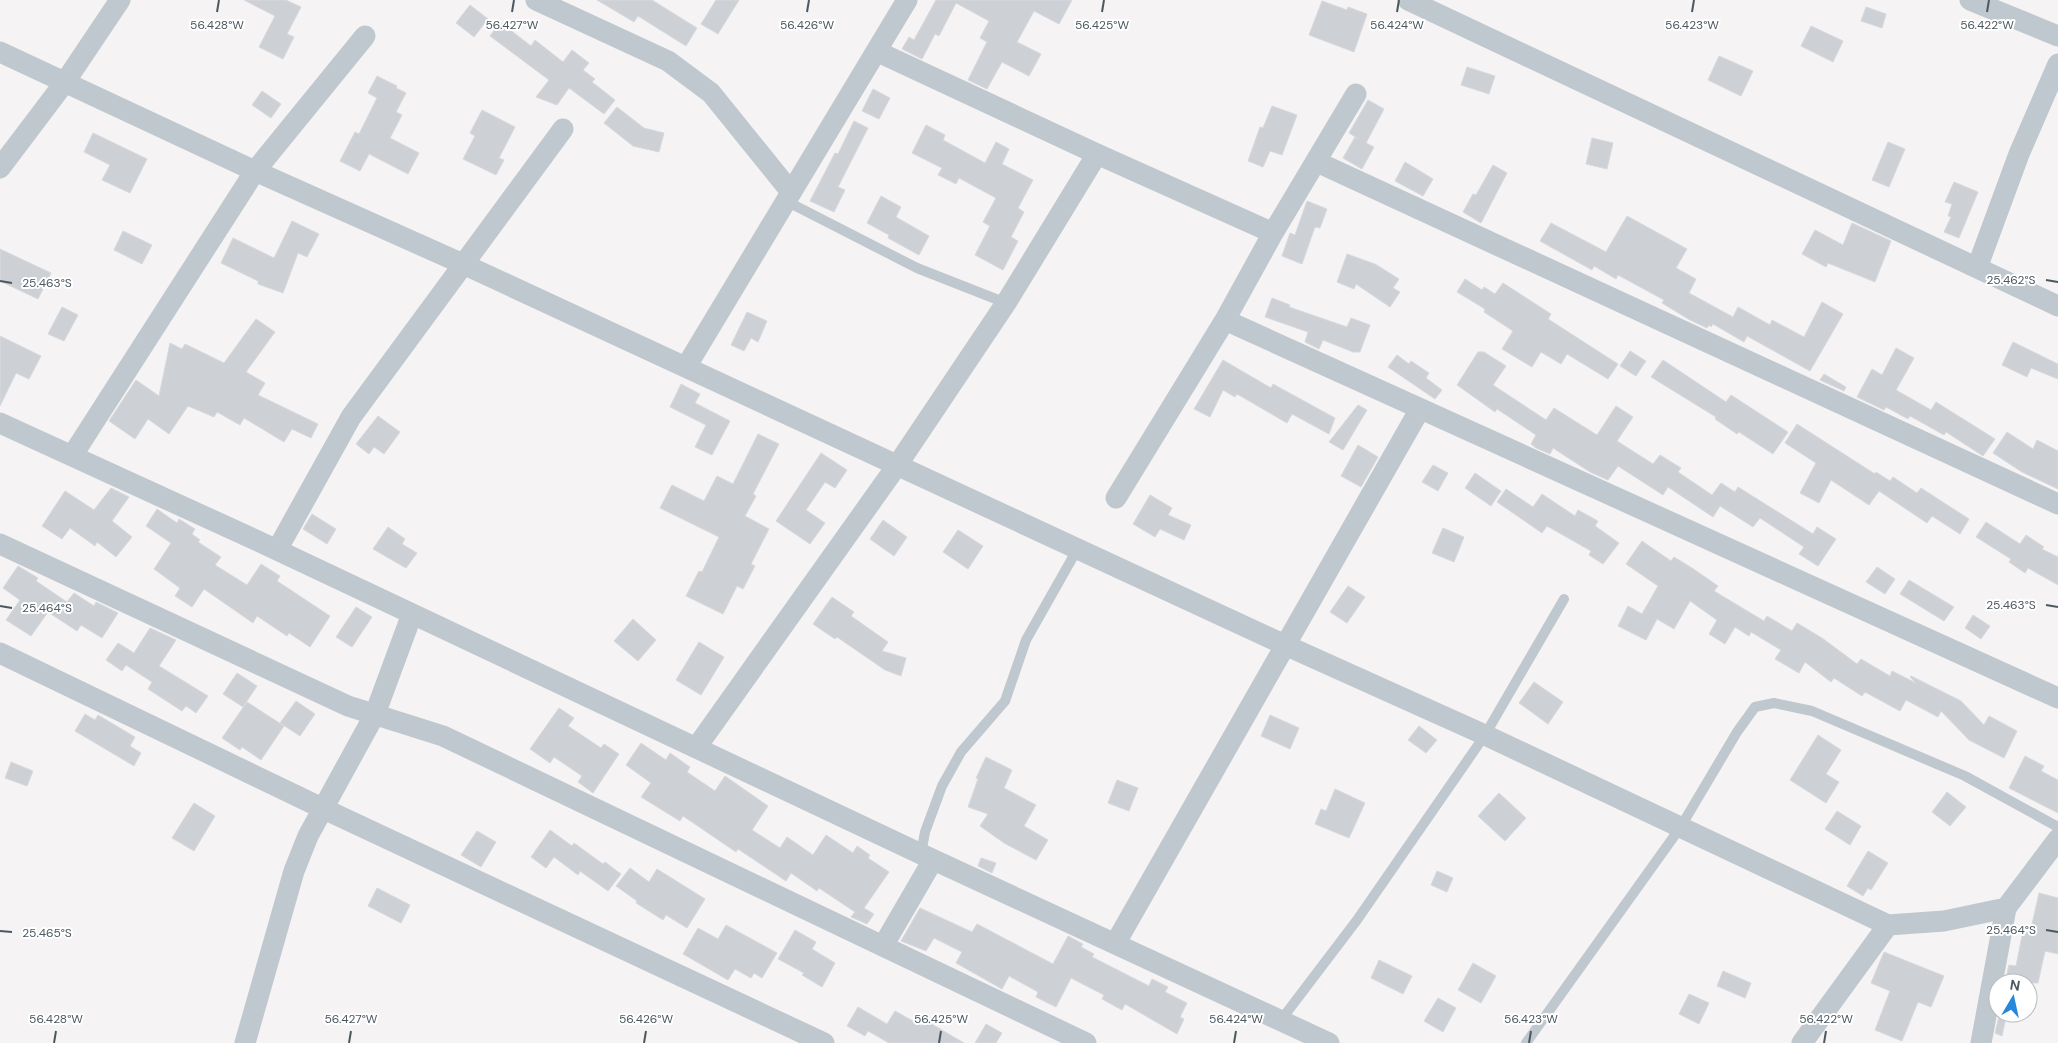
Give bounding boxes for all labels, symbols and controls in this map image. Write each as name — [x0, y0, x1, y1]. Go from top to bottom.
text: 56.428°W — [190, 17, 244, 33]
text: 56.427°W — [486, 17, 539, 33]
text: 56.426°W — [780, 17, 834, 33]
text: 56.425°W — [1075, 17, 1129, 33]
text: 56.424°W — [1370, 17, 1424, 33]
text: 56.423°W — [1665, 17, 1719, 33]
text: 56.422°W — [1960, 17, 2014, 33]
text: 25.462°S — [1986, 272, 2036, 288]
text: 25.463°S — [22, 275, 72, 291]
text: 25.463°S — [1986, 597, 2036, 613]
text: 25.464°S — [22, 600, 72, 616]
text: 25.464°S — [1986, 922, 2036, 938]
text: 25.465°S — [22, 925, 72, 941]
north arrow — [1988, 973, 2038, 1023]
text: N — [2009, 975, 2021, 995]
text: 56.428°W — [29, 1011, 83, 1027]
text: 56.427°W — [325, 1011, 378, 1027]
text: 56.426°W — [619, 1011, 673, 1027]
text: 56.425°W — [914, 1011, 968, 1027]
text: 56.424°W — [1209, 1011, 1263, 1027]
text: 56.423°W — [1504, 1011, 1558, 1027]
text: 56.422°W — [1799, 1011, 1853, 1027]

